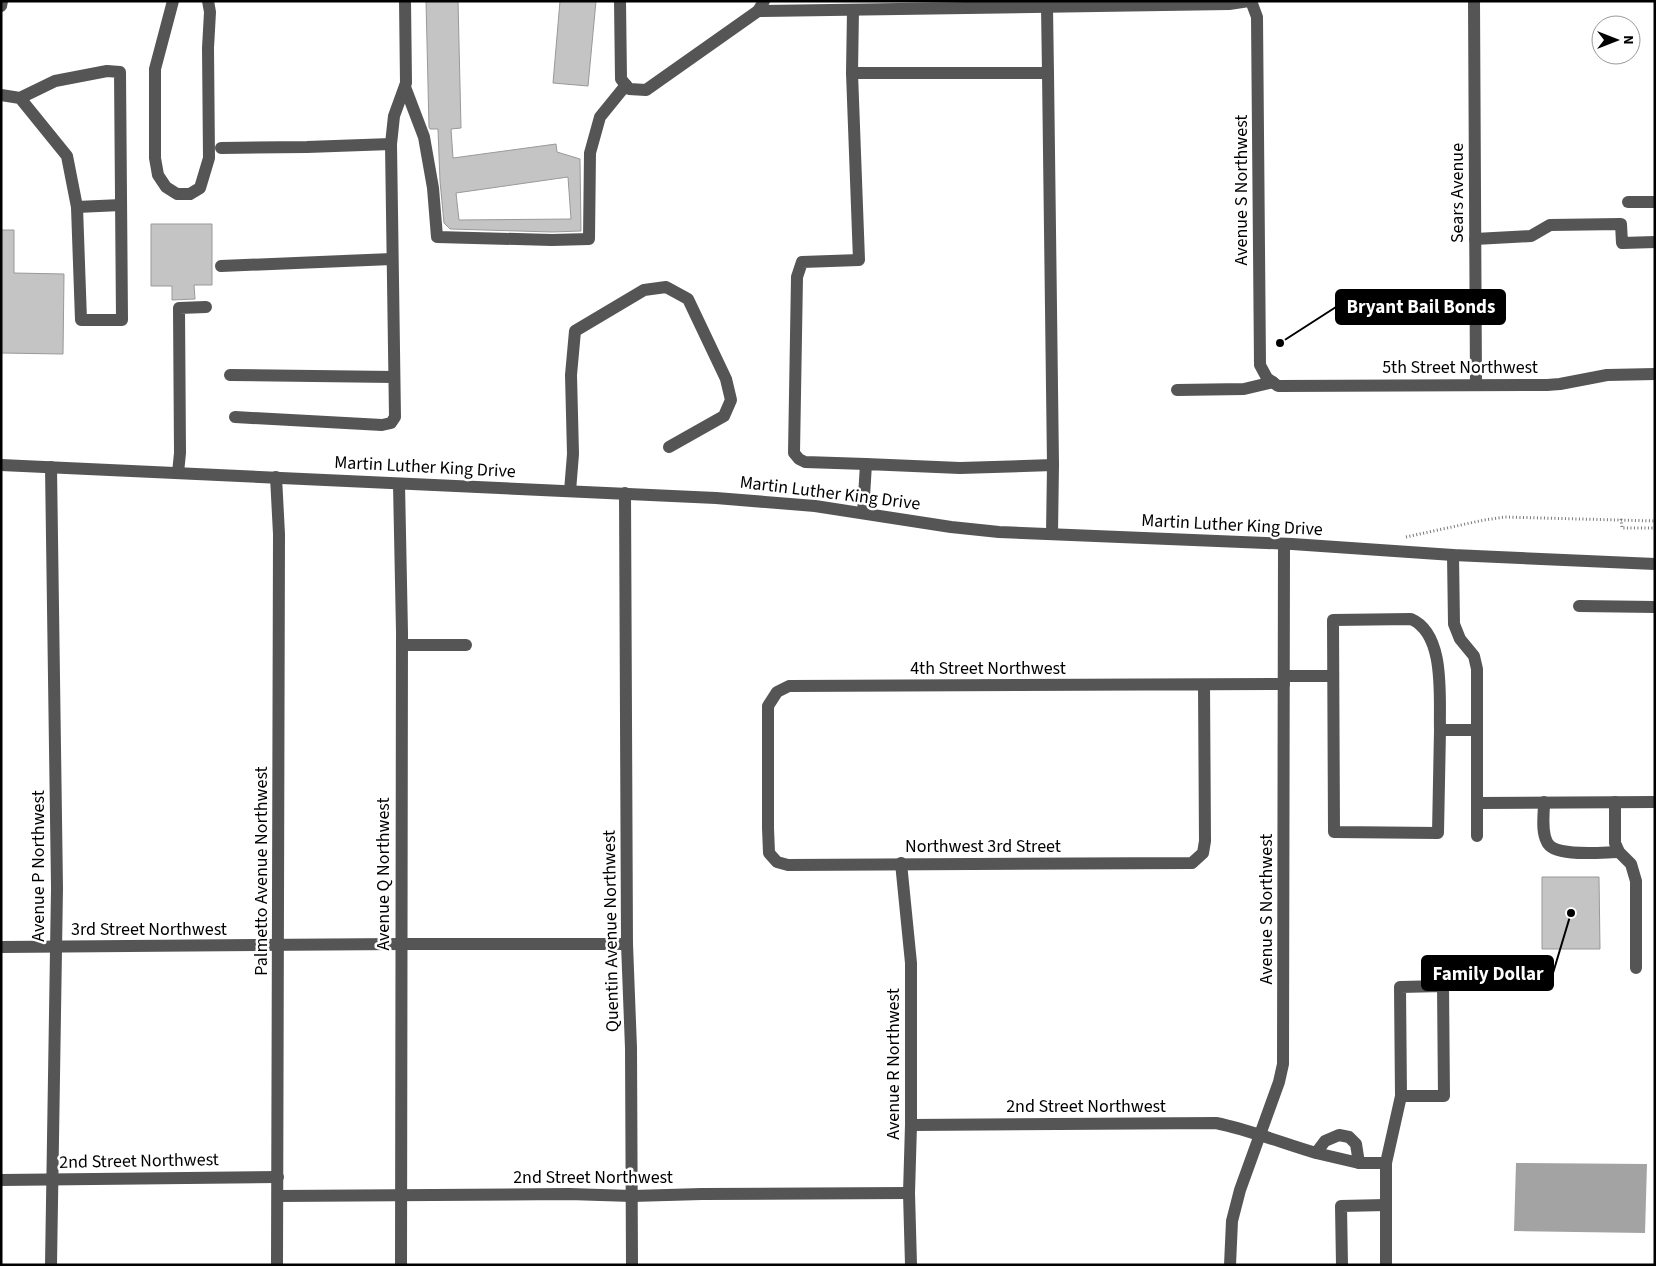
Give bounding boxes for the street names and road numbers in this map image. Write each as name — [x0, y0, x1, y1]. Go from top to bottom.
street label: Avenue S Northwest — [1229, 115, 1254, 265]
street label: Sears Avenue — [1445, 143, 1470, 243]
street label: 5th Street Northwest — [1382, 355, 1538, 380]
street label: Martin Luther King Drive — [334, 450, 516, 484]
street label: Martin Luther King Drive — [738, 470, 922, 516]
street label: Martin Luther King Drive — [1141, 508, 1323, 542]
street label: 4th Street Northwest — [910, 656, 1066, 681]
street label: Palmetto Avenue Northwest — [249, 766, 274, 976]
street label: Avenue P Northwest — [26, 790, 51, 942]
street label: Avenue Q Northwest — [371, 797, 396, 951]
street label: Quentin Avenue Northwest — [597, 830, 625, 1032]
street label: Northwest 3rd Street — [905, 834, 1061, 859]
street label: Avenue S Northwest — [1254, 834, 1279, 984]
street label: 3rd Street Northwest — [71, 917, 227, 942]
street label: Avenue R Northwest — [881, 988, 906, 1140]
street label: 2nd Street Northwest — [1006, 1094, 1166, 1119]
street label: 2nd Street Northwest — [59, 1147, 219, 1175]
street label: 2nd Street Northwest — [513, 1165, 673, 1190]

